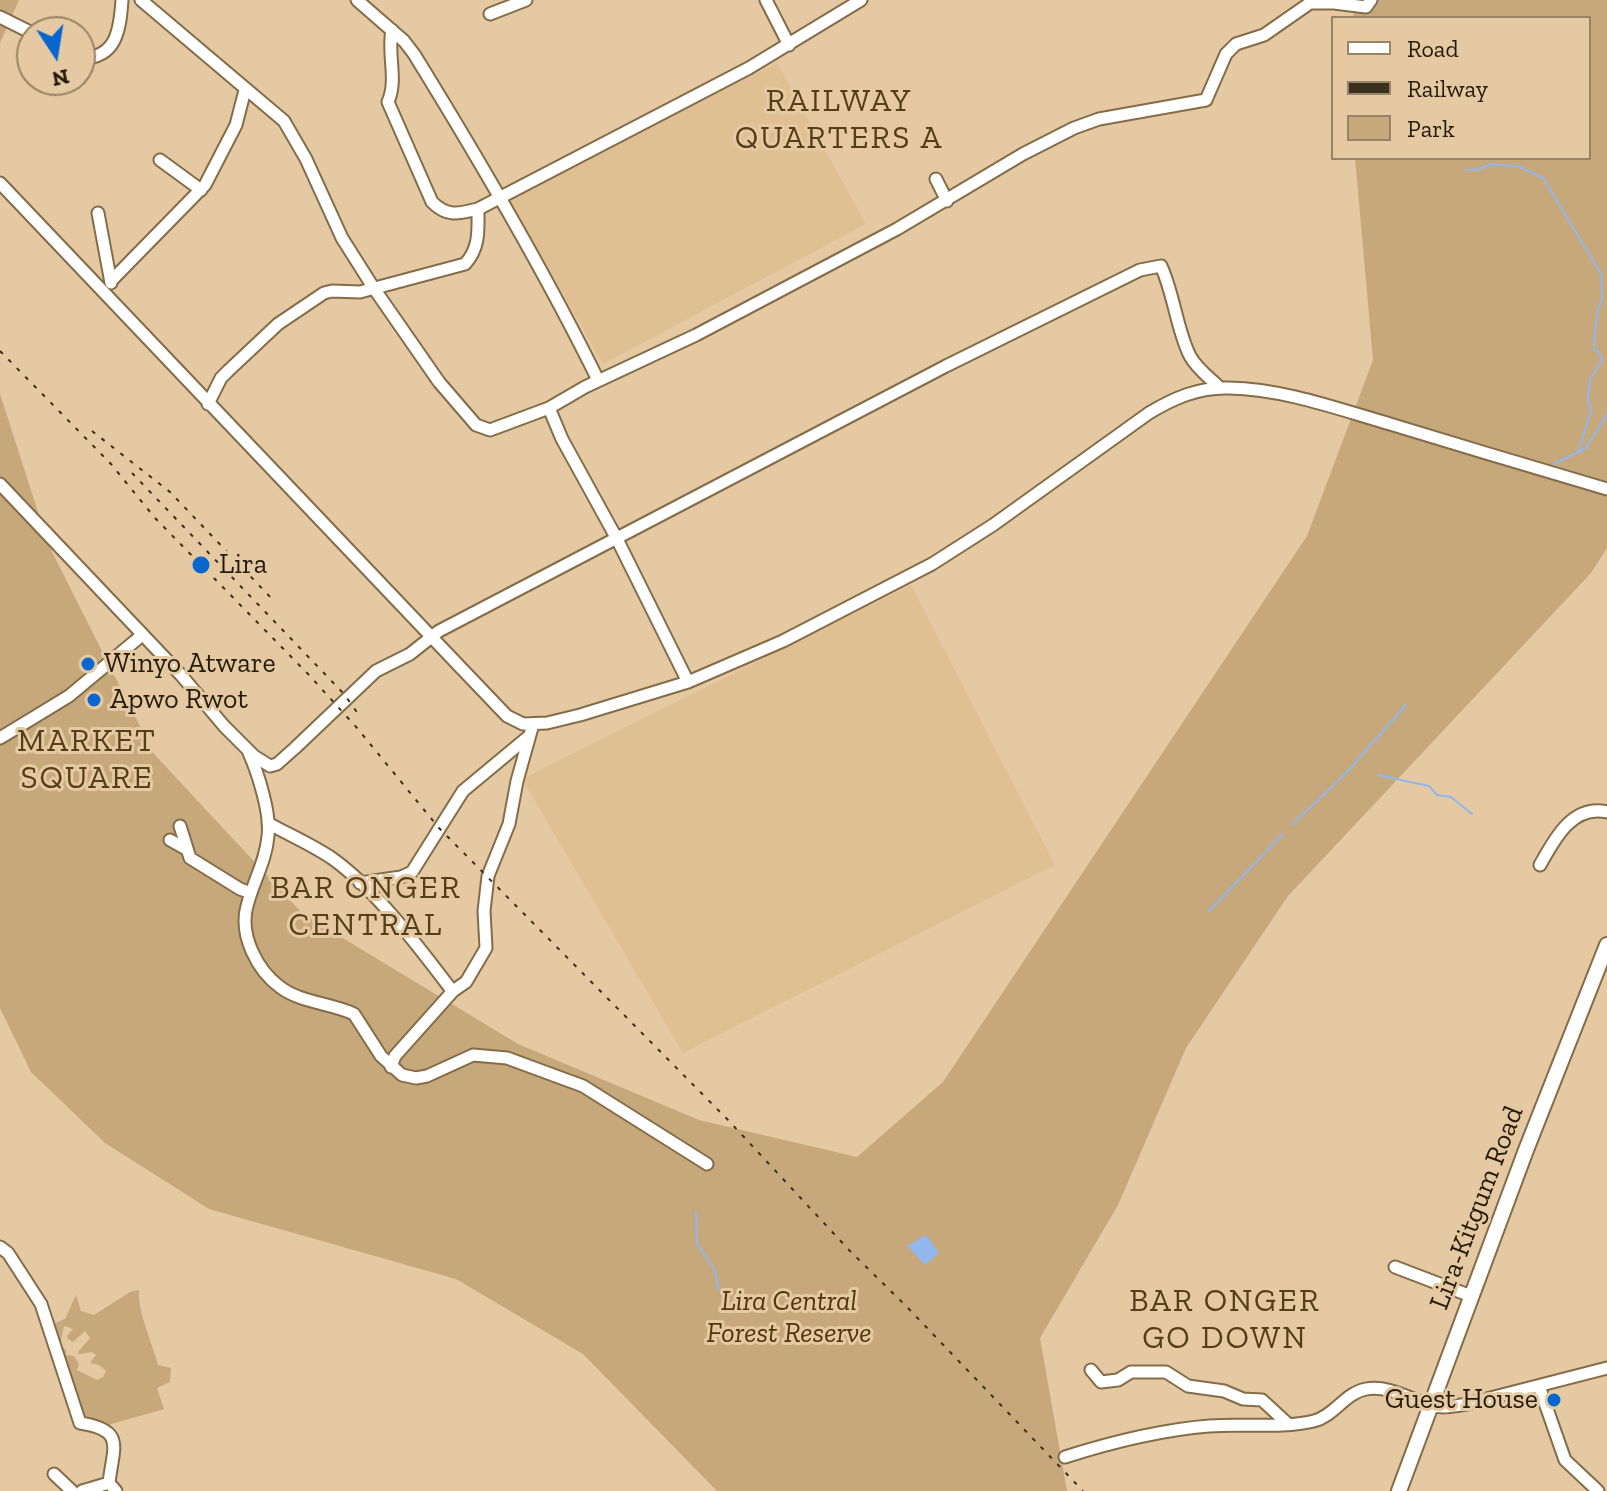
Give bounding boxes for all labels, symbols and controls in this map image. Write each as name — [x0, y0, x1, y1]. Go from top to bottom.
north arrow — [16, 16, 96, 96]
legend — [1331, 16, 1591, 160]
text: Road — [1407, 34, 1459, 63]
text: N — [50, 63, 72, 93]
text: Railway — [1407, 74, 1488, 103]
district label: RAILWAY QUARTERS A — [735, 83, 943, 158]
text: Park — [1407, 114, 1455, 143]
place label: Lira — [219, 548, 267, 582]
marker: Lira — [190, 554, 212, 576]
place label: Winyo Atware — [104, 647, 276, 681]
marker: Winyo Atware — [79, 655, 97, 673]
place label: Apwo Rwot — [110, 683, 248, 717]
marker: Apwo Rwot — [85, 691, 103, 709]
district label: MARKET SQUARE — [17, 723, 157, 798]
district label: BAR ONGER CENTRAL — [270, 870, 462, 945]
street label: Lira-Kitgum Road — [1423, 1102, 1531, 1314]
district label: BAR ONGER GO DOWN — [1129, 1283, 1321, 1358]
park label: Lira Central Forest Reserve — [707, 1285, 871, 1351]
place label: Guest House — [1385, 1383, 1538, 1417]
marker: Guest House — [1545, 1391, 1563, 1409]

